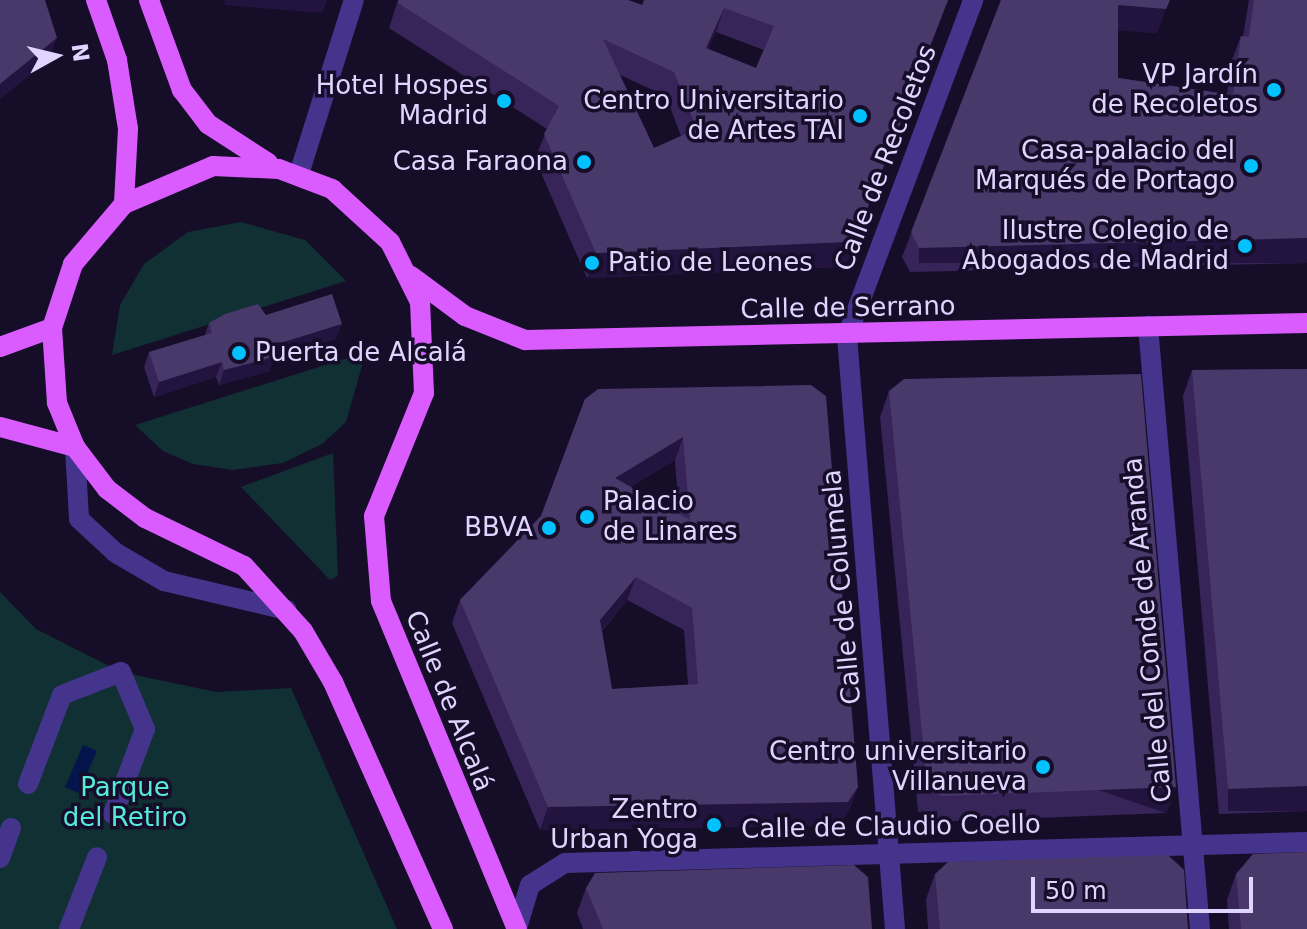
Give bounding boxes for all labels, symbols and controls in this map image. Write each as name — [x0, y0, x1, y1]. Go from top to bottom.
north arrow — [16, 16, 96, 96]
street label: Calle de Recoletos — [829, 41, 943, 275]
text: N — [67, 42, 94, 63]
place label: VP Jardín de Recoletos — [1091, 59, 1258, 120]
place label: Hotel Hospes Madrid — [316, 70, 488, 132]
marker: VP Jardín de Recoletos — [1265, 81, 1283, 99]
place label: Centro Universitario de Artes TAI — [583, 85, 844, 146]
marker: Hotel Hospes Madrid — [495, 92, 513, 110]
marker: Centro Universitario de Artes TAI — [851, 107, 869, 125]
place label: Casa-palacio del Marqués de Portago — [975, 135, 1235, 196]
place label: Casa Faraona — [393, 146, 568, 178]
marker: Casa Faraona — [575, 153, 593, 171]
marker: Casa-palacio del Marqués de Portago — [1242, 157, 1260, 175]
place label: Ilustre Colegio de Abogados de Madrid — [962, 215, 1229, 276]
marker: Ilustre Colegio de Abogados de Madrid — [1236, 237, 1254, 255]
place label: Patio de Leones — [608, 247, 813, 279]
marker: Patio de Leones — [583, 254, 601, 272]
street label: Calle de Serrano — [740, 291, 956, 325]
place label: Puerta de Alcalá — [255, 337, 467, 369]
marker: Puerta de Alcalá — [230, 344, 248, 362]
street label: Calle del Conde de Aranda — [1117, 456, 1179, 804]
street label: Calle de Columela — [816, 468, 868, 706]
place label: Palacio de Linares — [603, 486, 738, 548]
marker: Palacio de Linares — [578, 508, 596, 526]
place label: BBVA — [464, 512, 533, 544]
marker: BBVA — [540, 519, 558, 537]
street label: Calle de Alcalá — [399, 606, 499, 796]
place label: Centro universitario Villanueva — [769, 736, 1027, 798]
marker: Centro universitario Villanueva — [1034, 758, 1052, 776]
park label: Parque del Retiro — [63, 772, 187, 834]
place label: Zentro Urban Yoga — [550, 794, 698, 856]
street label: Calle de Claudio Coello — [741, 809, 1041, 845]
marker: Zentro Urban Yoga — [705, 816, 723, 834]
scale bar — [1035, 861, 1257, 911]
text: 50 m — [1045, 877, 1107, 905]

